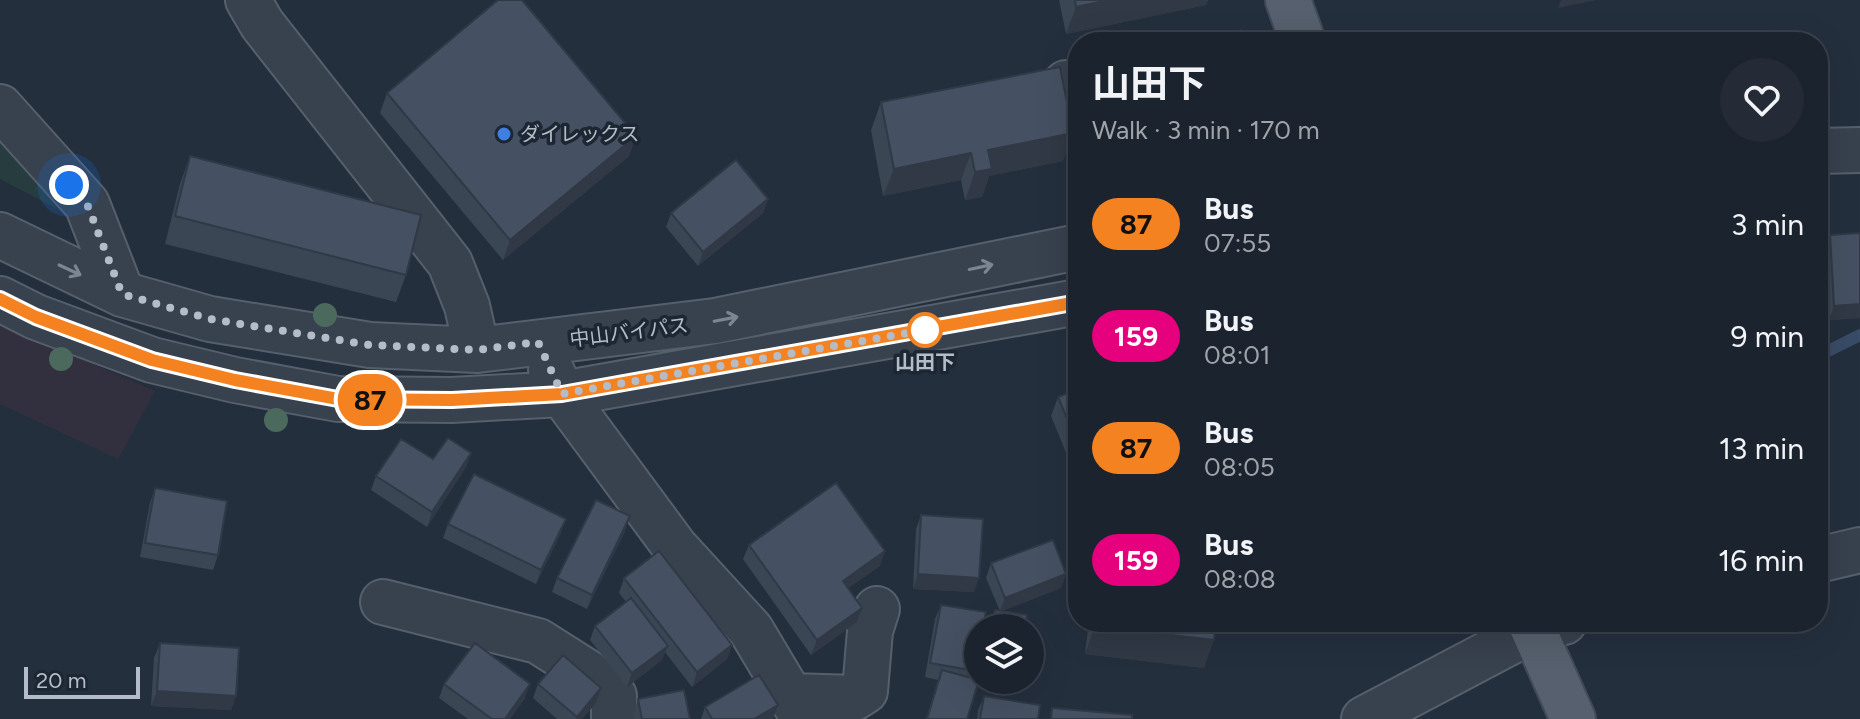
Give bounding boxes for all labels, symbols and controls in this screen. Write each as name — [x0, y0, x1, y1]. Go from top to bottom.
button: heart — [1720, 58, 1804, 142]
text: 山田下 — [1092, 61, 1206, 107]
text: Walk · 3 min · 170 m — [1092, 114, 1320, 146]
place label: ダイレックス — [520, 122, 639, 146]
marker: ダイレックス — [495, 125, 513, 143]
your location — [49, 165, 89, 205]
text: Bus — [1204, 190, 1253, 227]
text: 3 min — [1731, 206, 1804, 243]
text: 87 — [1120, 207, 1152, 241]
text: 07:55 — [1204, 227, 1271, 259]
one-way arrow — [968, 259, 994, 274]
one-way arrow — [57, 263, 81, 278]
text: Bus — [1204, 302, 1253, 339]
one-way arrow — [713, 311, 739, 326]
street label: 中山バイパス — [568, 313, 690, 351]
marker: 山田下 — [908, 313, 942, 347]
text: 9 min — [1730, 318, 1804, 355]
text: 159 — [1114, 319, 1158, 353]
text: 08:01 — [1204, 339, 1271, 371]
place label: 山田下 — [895, 350, 955, 374]
line badge: 87 — [334, 374, 406, 426]
text: 87 — [354, 383, 386, 417]
text: Bus — [1204, 414, 1253, 451]
text: 13 min — [1719, 430, 1804, 467]
text: 87 — [1120, 431, 1152, 465]
text: 08:05 — [1204, 451, 1275, 483]
text: Bus — [1204, 526, 1253, 563]
text: 16 min — [1718, 542, 1804, 579]
text: 159 — [1114, 543, 1158, 577]
text: 08:08 — [1204, 563, 1276, 595]
map controls — [964, 614, 1044, 694]
button: layers — [964, 614, 1044, 694]
scale bar — [24, 663, 140, 699]
text: 20 m — [36, 667, 87, 694]

